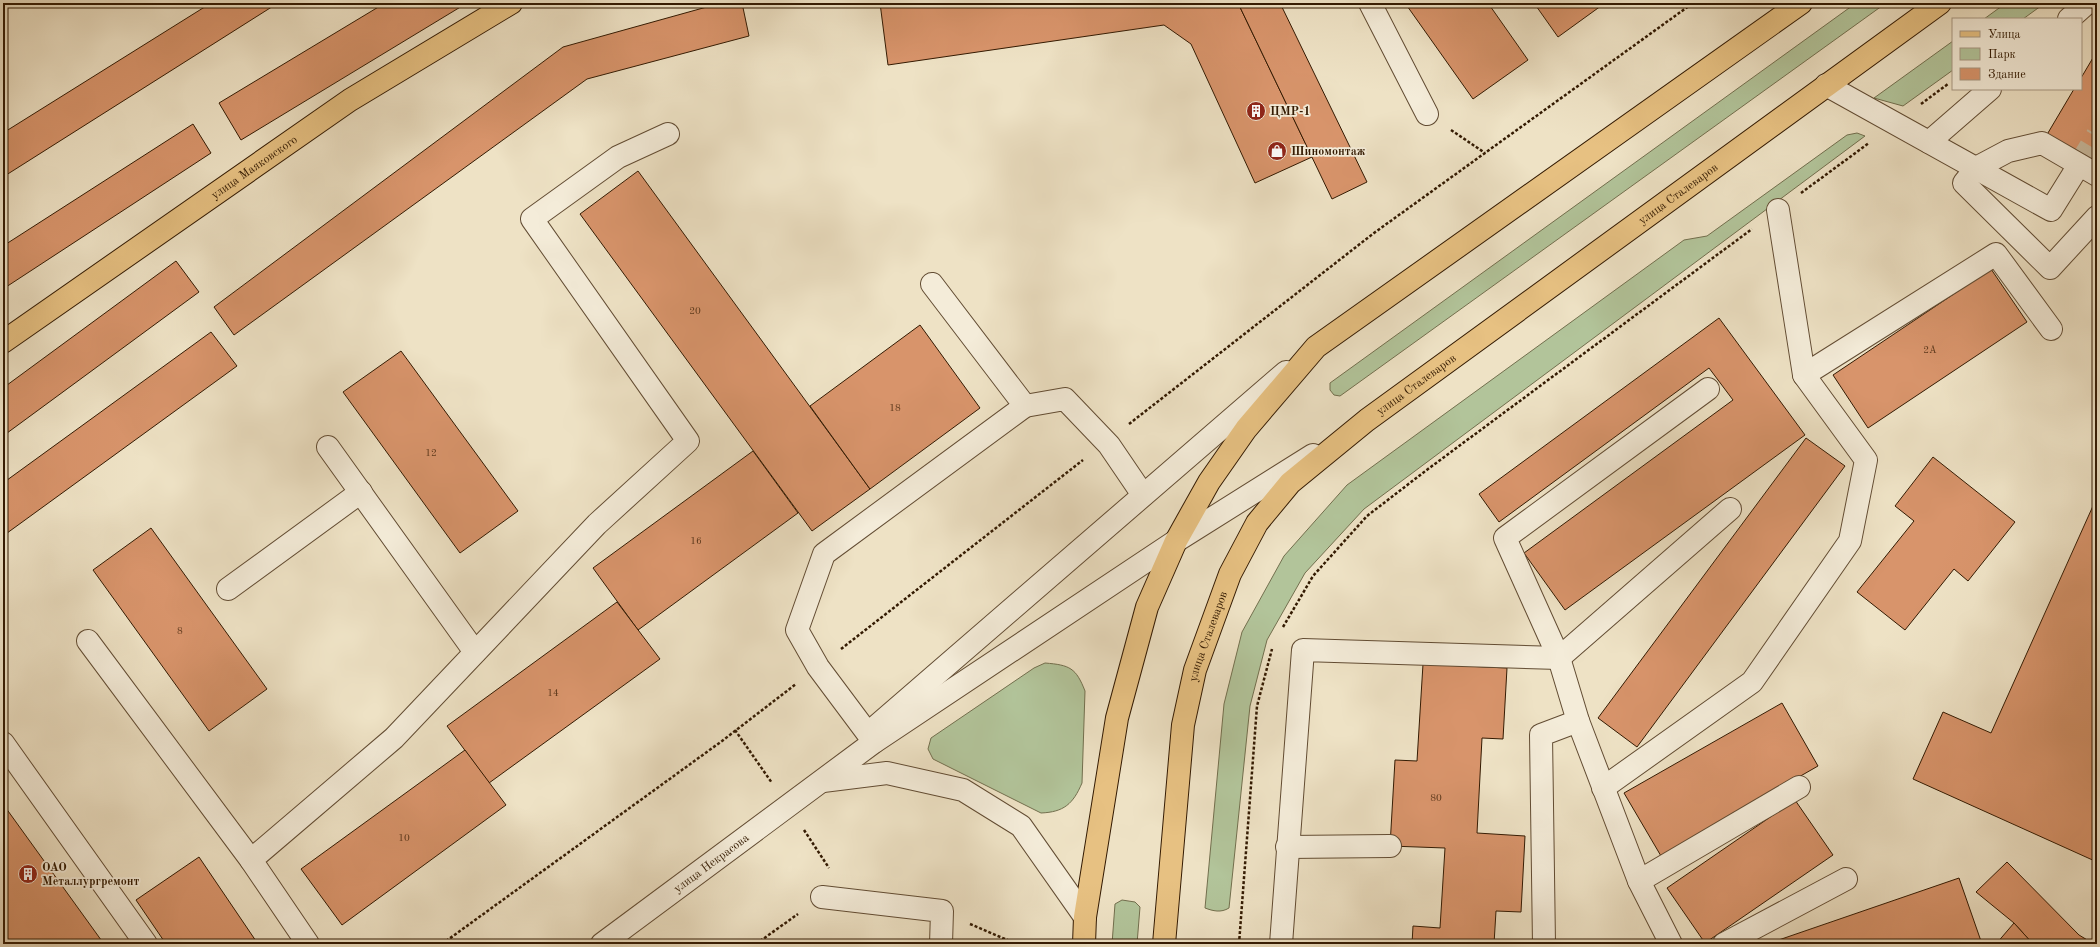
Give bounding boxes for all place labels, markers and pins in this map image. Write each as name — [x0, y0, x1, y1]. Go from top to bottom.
building icon: ЦМР-1 — [1245, 100, 1267, 122]
place label: ЦМР-1 — [1270, 106, 1310, 118]
shop icon: Шиномонтаж — [1266, 140, 1288, 162]
place label: Шиномонтаж — [1291, 146, 1366, 158]
place label: OAO Металлургремонт — [42, 862, 140, 888]
building icon: OAO Металлургремонт — [17, 863, 39, 885]

